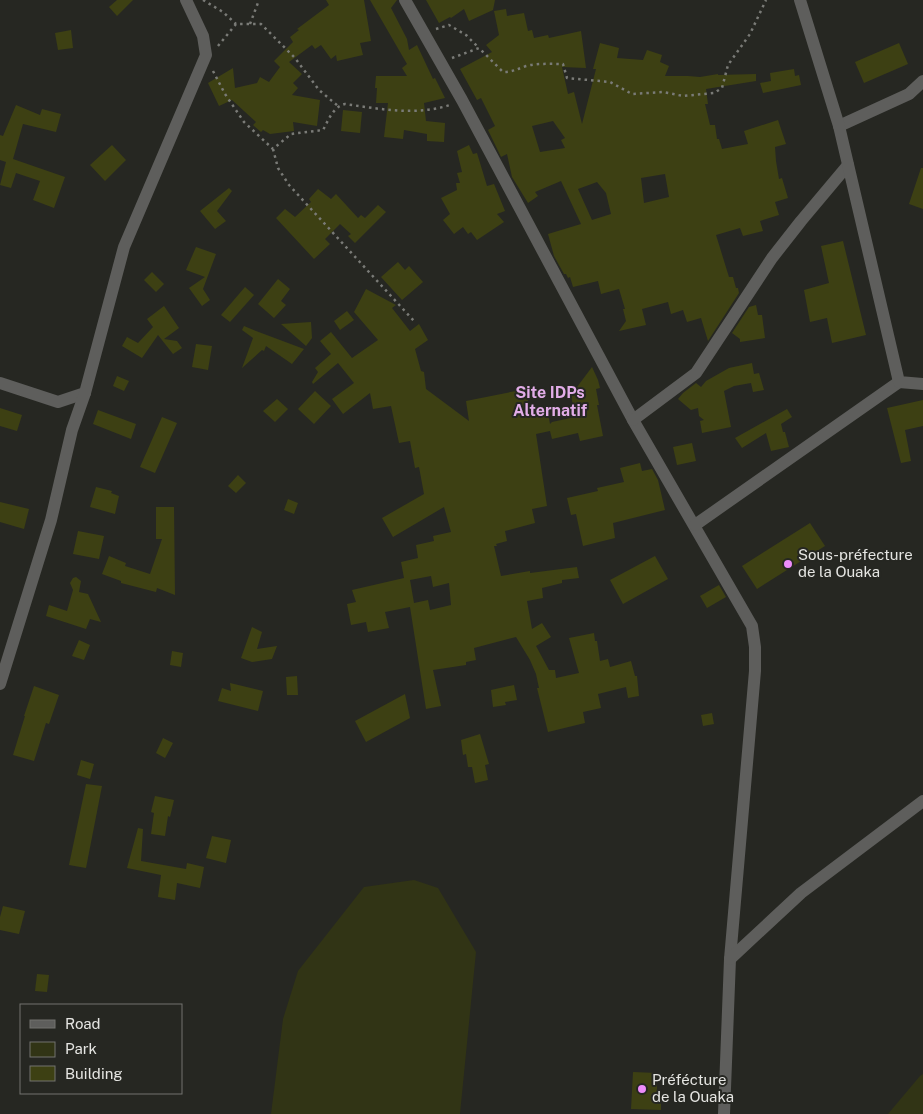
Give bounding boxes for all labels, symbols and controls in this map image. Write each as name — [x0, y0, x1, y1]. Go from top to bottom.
district label: Site IDPs Alternatif — [513, 383, 588, 420]
place label: Sous-préfecture de la Ouaka — [798, 546, 913, 580]
marker: Sous-préfecture de la Ouaka — [782, 558, 794, 570]
legend — [20, 1004, 182, 1094]
text: Road — [65, 1015, 101, 1032]
text: Park — [65, 1040, 97, 1057]
text: Building — [65, 1065, 123, 1082]
place label: Préfécture de la Ouaka — [652, 1071, 734, 1105]
marker: Préfécture de la Ouaka — [636, 1083, 648, 1095]

